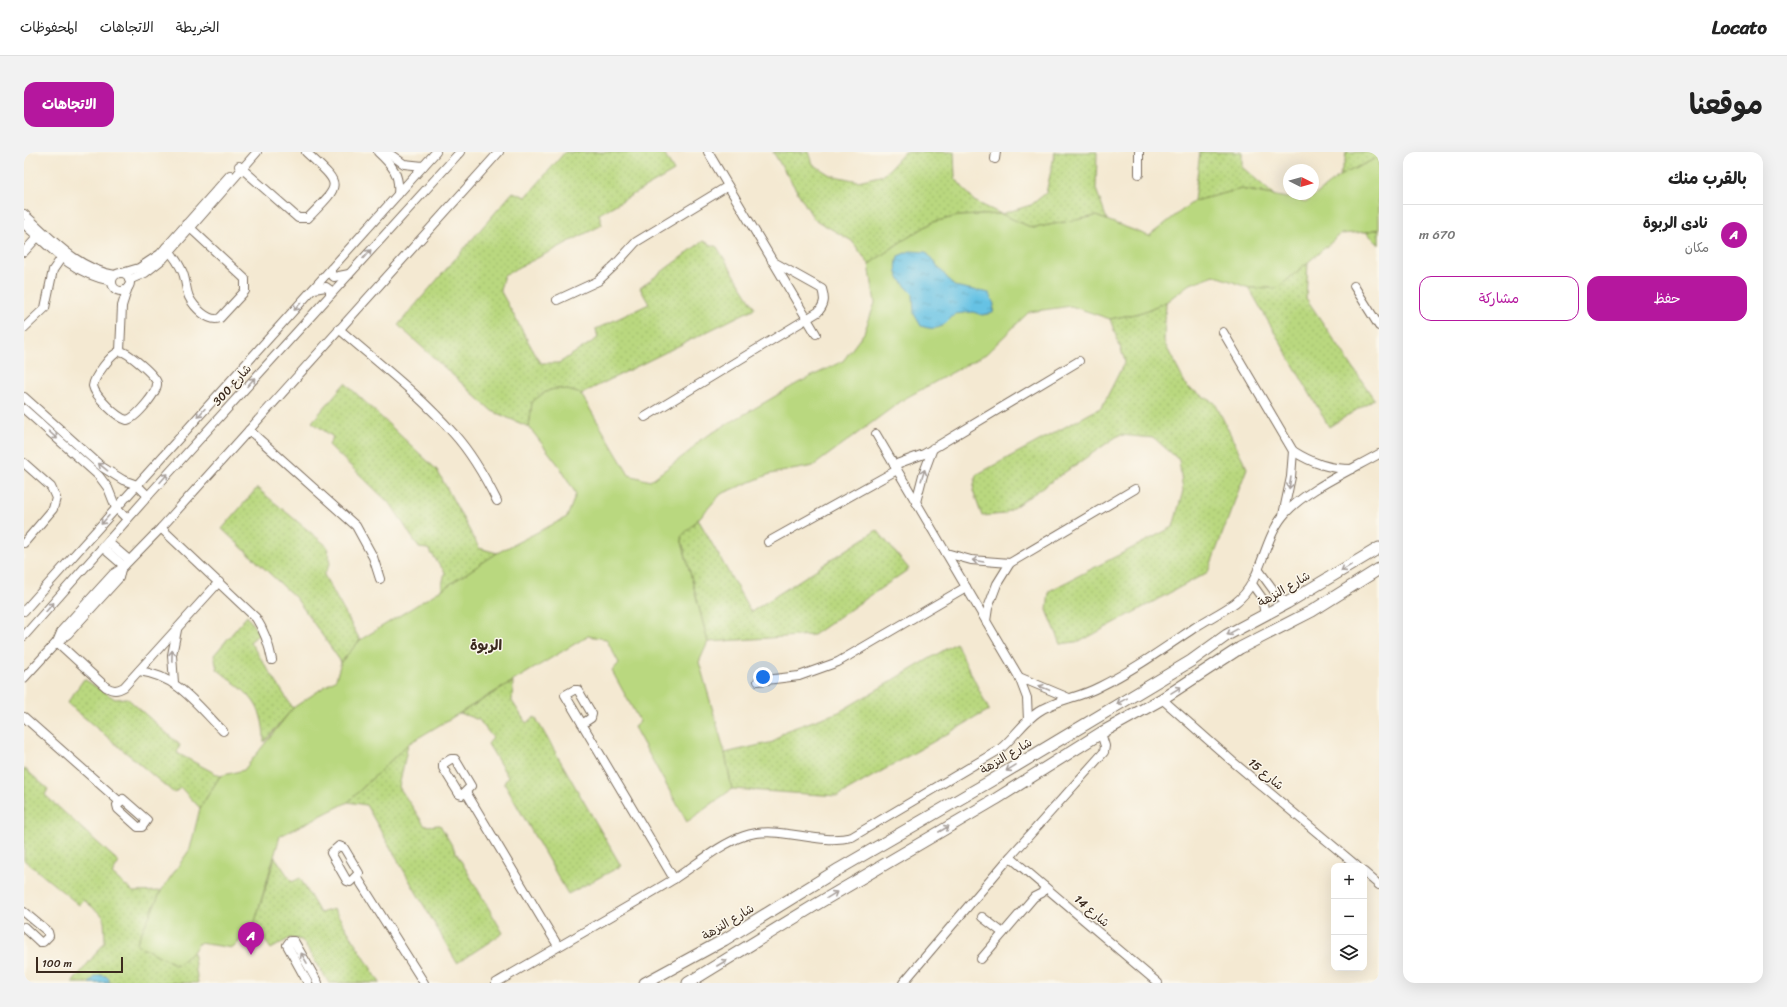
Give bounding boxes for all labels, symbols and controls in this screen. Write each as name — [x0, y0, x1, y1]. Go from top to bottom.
text: Locato — [1712, 11, 1767, 44]
text: المحفوظات — [20, 15, 78, 40]
text: الاتجاهات — [100, 15, 154, 40]
text: الخريطة — [176, 15, 219, 40]
text: موقعنا — [1689, 80, 1763, 129]
button: الاتجاهات — [24, 82, 114, 127]
text: بالقرب منك — [1668, 163, 1747, 193]
north arrow — [1283, 164, 1319, 200]
text: نادى الربوة — [1643, 210, 1709, 236]
text: 670 m — [1419, 223, 1455, 246]
text: A — [1730, 223, 1738, 246]
text: مكان — [1685, 236, 1709, 259]
one-way arrow — [362, 250, 371, 260]
button: مشاركة — [1419, 276, 1579, 321]
button: حفظ — [1587, 276, 1747, 321]
one-way arrow — [293, 301, 302, 311]
street label: شارع 300 — [207, 359, 257, 411]
one-way arrow — [247, 377, 256, 387]
one-way arrow — [196, 408, 206, 418]
one-way arrow — [48, 430, 58, 440]
one-way arrow — [97, 463, 108, 471]
one-way arrow — [920, 468, 927, 481]
one-way arrow — [159, 473, 169, 483]
one-way arrow — [1286, 476, 1294, 489]
one-way arrow — [101, 515, 110, 525]
one-way arrow — [972, 556, 985, 564]
one-way arrow — [1340, 564, 1352, 572]
street label: شارع النزهة — [1253, 565, 1315, 613]
one-way arrow — [45, 602, 54, 612]
one-way arrow — [1227, 629, 1239, 636]
district label: الربوة — [470, 633, 502, 658]
one-way arrow — [169, 650, 176, 663]
your location — [753, 667, 773, 687]
one-way arrow — [1038, 684, 1050, 691]
one-way arrow — [1170, 686, 1182, 694]
one-way arrow — [1117, 698, 1129, 705]
street label: شارع النزهة — [975, 732, 1037, 780]
street label: شارع 15 — [1243, 752, 1289, 796]
one-way arrow — [1005, 765, 1017, 773]
one-way arrow — [938, 824, 950, 832]
map controls — [1331, 863, 1367, 971]
button: + — [1331, 863, 1367, 899]
street label: شارع 14 — [1069, 889, 1115, 933]
one-way arrow — [826, 890, 838, 898]
street label: شارع النزهة — [697, 898, 759, 946]
button: − — [1331, 899, 1367, 935]
pin: A — [238, 922, 264, 955]
button: layers — [1331, 935, 1367, 971]
one-way arrow — [299, 952, 307, 964]
text: 100 m — [42, 954, 72, 973]
scale bar — [36, 955, 123, 974]
one-way arrow — [716, 959, 728, 967]

